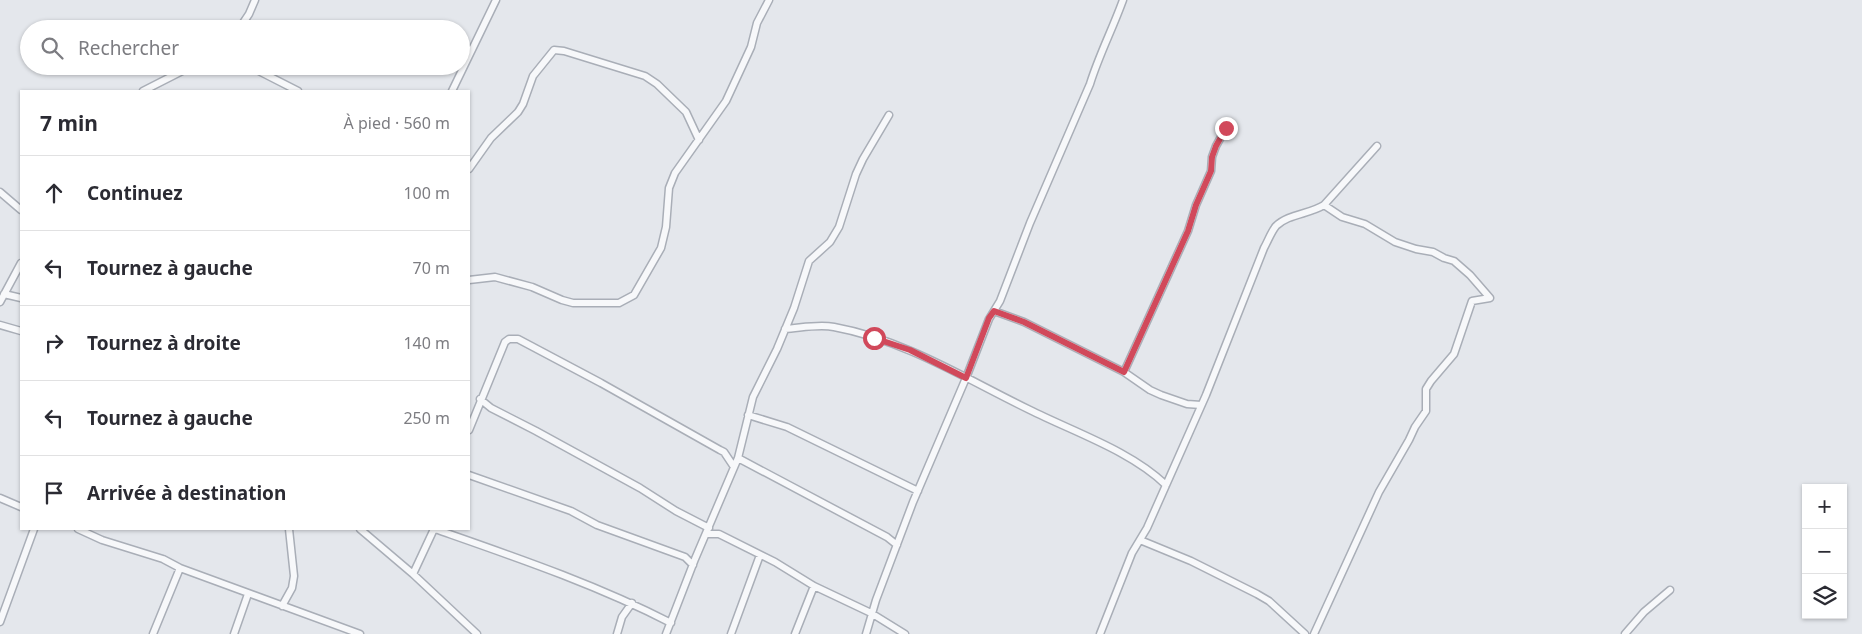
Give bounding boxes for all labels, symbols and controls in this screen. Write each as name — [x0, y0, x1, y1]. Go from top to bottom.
search box — [20, 20, 470, 75]
icon: search — [38, 34, 66, 62]
text: Rechercher — [78, 35, 179, 61]
text: 7 min — [40, 109, 98, 137]
text: À pied · 560 m — [344, 112, 450, 134]
route end — [1215, 117, 1238, 140]
icon: ahead — [40, 179, 68, 207]
text: Continuez — [87, 180, 183, 206]
text: 100 m — [403, 182, 450, 204]
icon: left — [40, 254, 68, 282]
text: Tournez à gauche — [87, 255, 253, 281]
text: 70 m — [413, 257, 450, 279]
route start — [863, 327, 886, 350]
icon: right — [40, 329, 68, 357]
text: Tournez à droite — [87, 330, 241, 356]
text: 140 m — [403, 332, 450, 354]
icon: left — [40, 404, 68, 432]
text: Tournez à gauche — [87, 405, 253, 431]
text: 250 m — [403, 407, 450, 429]
icon: arrive — [40, 479, 68, 507]
text: Arrivée à destination — [87, 480, 286, 506]
map controls — [1802, 484, 1847, 619]
button: + — [1802, 484, 1847, 529]
button: − — [1802, 529, 1847, 574]
button: layers — [1802, 574, 1847, 619]

